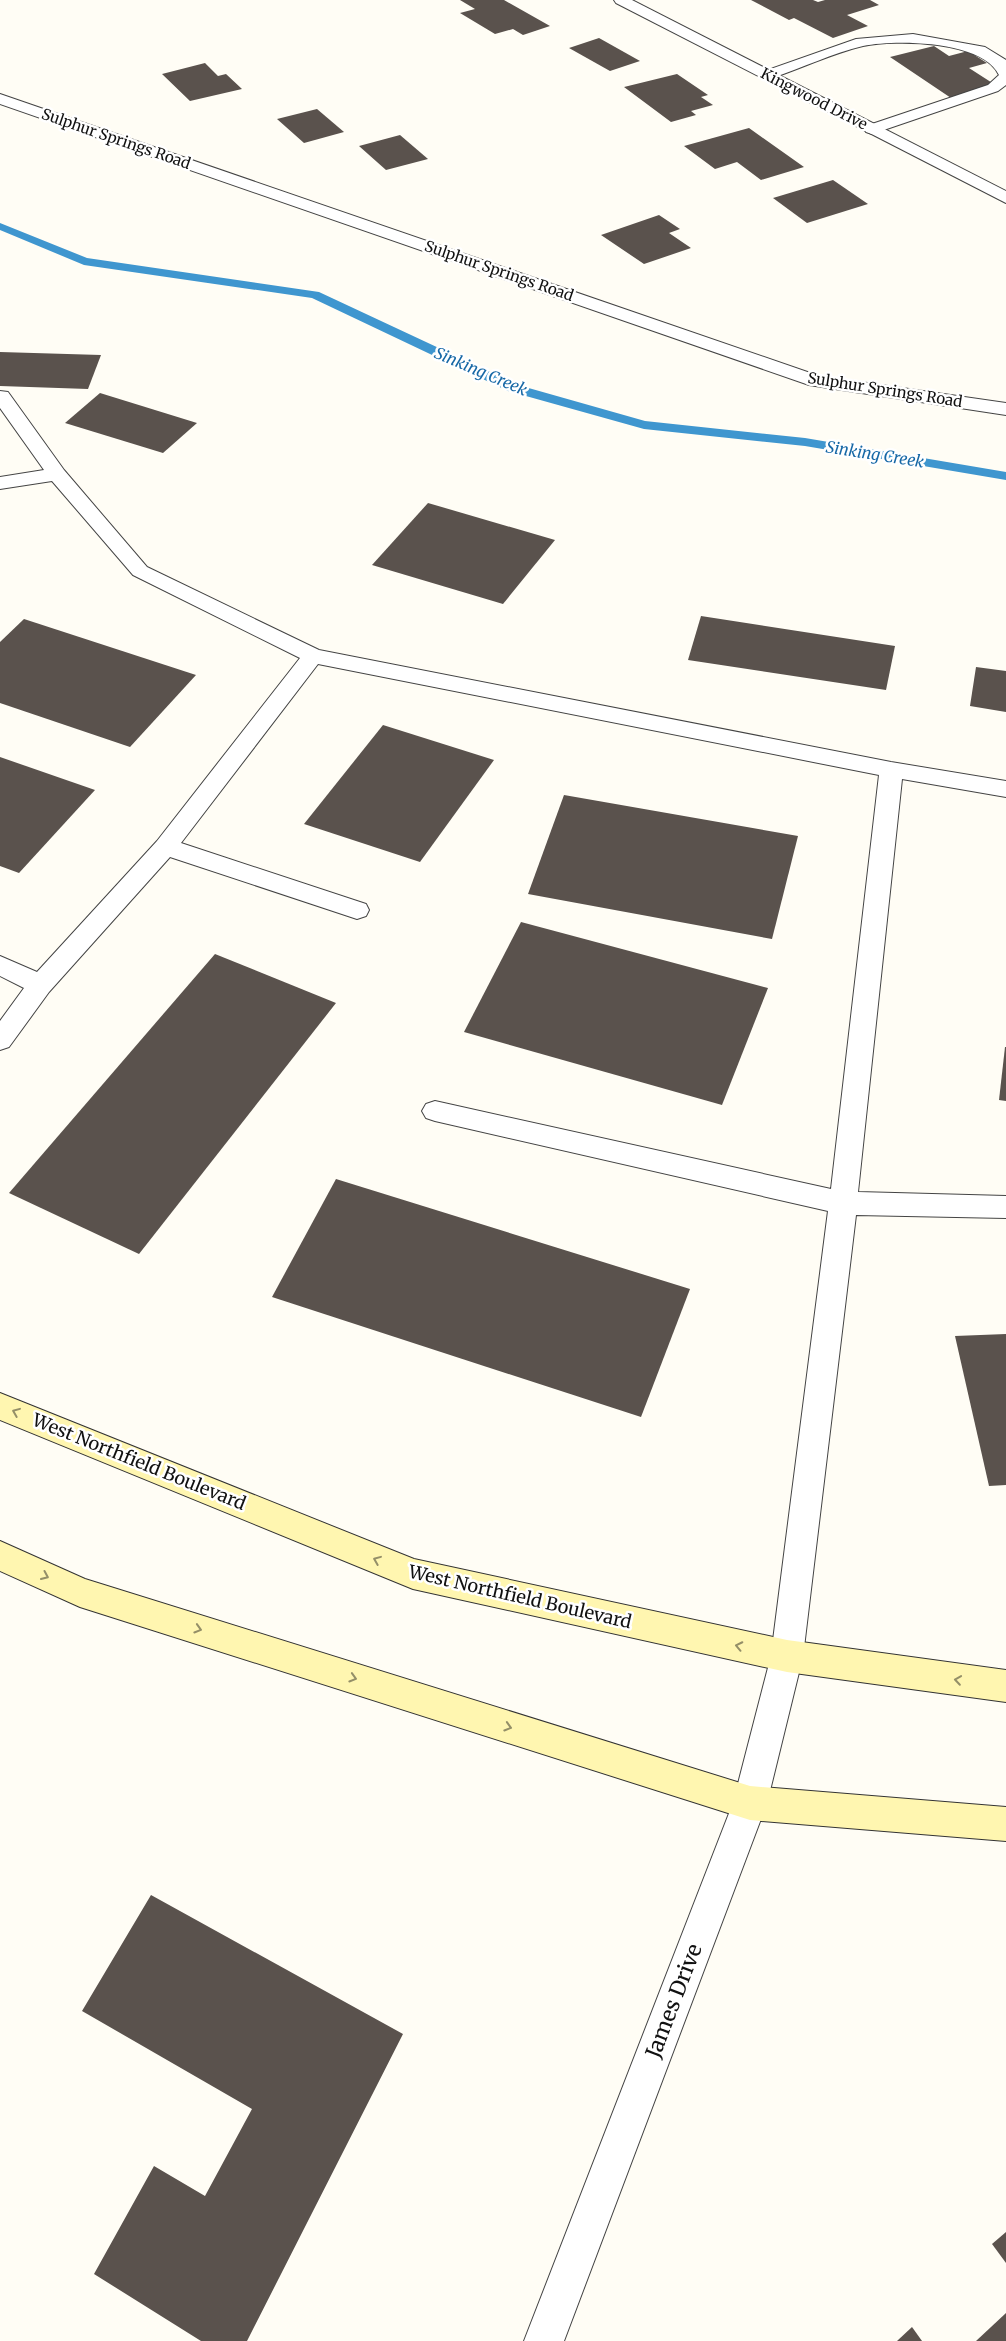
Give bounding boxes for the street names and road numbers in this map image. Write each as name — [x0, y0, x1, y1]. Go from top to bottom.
street label: Kingwood Drive — [758, 63, 871, 134]
street label: Sulphur Springs Road — [39, 104, 193, 173]
street label: Sulphur Springs Road — [422, 236, 576, 305]
street label: Sulphur Springs Road — [806, 368, 964, 411]
street label: West Northfield Boulevard — [28, 1408, 249, 1515]
street label: West Northfield Boulevard — [405, 1559, 634, 1633]
street label: James Drive — [639, 1940, 708, 2063]

